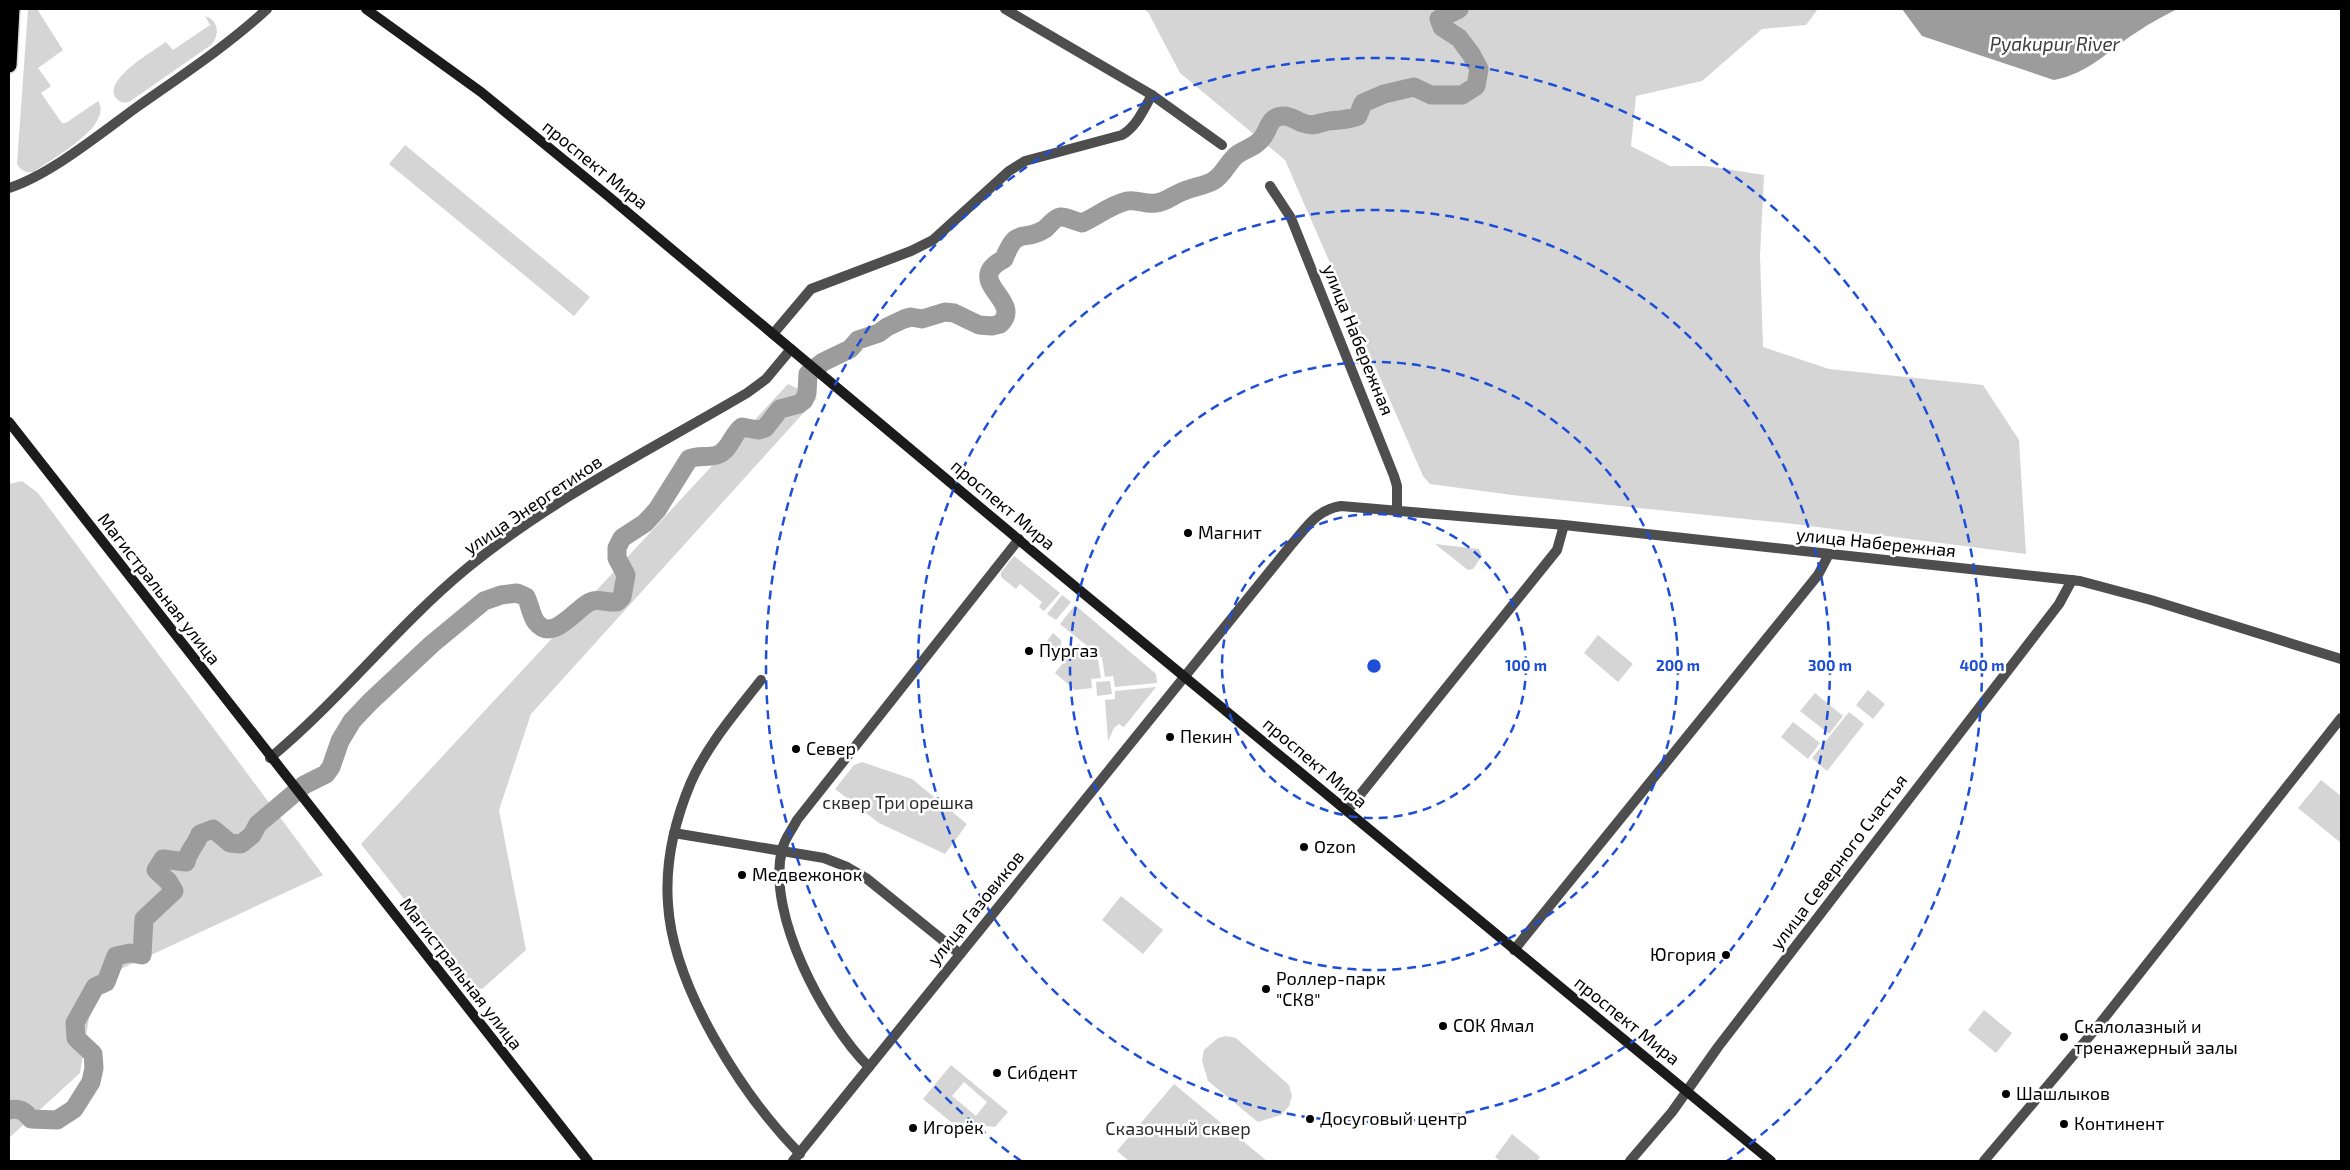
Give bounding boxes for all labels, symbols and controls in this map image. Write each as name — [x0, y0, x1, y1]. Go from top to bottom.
water label: Pyakupur River — [1990, 32, 2121, 56]
street label: проспект Мира — [538, 115, 653, 213]
street label: улица Набережная — [1319, 261, 1399, 418]
street label: улица Энергетиков — [459, 450, 606, 559]
street label: проспект Мира — [947, 454, 1060, 554]
street label: Магистральная улица — [94, 508, 226, 669]
place label: Магнит — [1198, 521, 1262, 543]
street label: улица Набережная — [1795, 523, 1957, 561]
marker: Магнит — [1182, 527, 1194, 539]
place label: Пургаз — [1039, 639, 1098, 661]
marker: Пургаз — [1023, 645, 1035, 657]
text: 100 m — [1505, 656, 1547, 674]
text: 200 m — [1656, 656, 1700, 674]
text: 300 m — [1808, 656, 1852, 674]
text: 400 m — [1960, 656, 2004, 674]
centre of rings — [1365, 657, 1383, 675]
street label: проспект Мира — [1259, 712, 1372, 812]
place label: Пекин — [1180, 725, 1232, 747]
marker: Пекин — [1164, 731, 1176, 743]
place label: Север — [806, 737, 856, 759]
marker: Север — [790, 743, 802, 755]
street label: улица Северного Счастья — [1765, 769, 1911, 953]
park label: сквер Три орешка — [822, 791, 974, 813]
place label: Ozon — [1314, 835, 1356, 857]
marker: Ozon — [1298, 841, 1310, 853]
street label: улица Газовиков — [922, 846, 1028, 969]
place label: Медвежонок — [752, 863, 863, 885]
marker: Медвежонок — [736, 869, 748, 881]
street label: Магистральная улица — [396, 893, 528, 1054]
place label: Югория — [1650, 943, 1716, 965]
marker: Югория — [1720, 949, 1732, 961]
place label: Роллер-парк "СК8" — [1276, 967, 1386, 1010]
street label: проспект Мира — [1570, 971, 1685, 1069]
marker: Роллер-парк "СК8" — [1260, 983, 1272, 995]
place label: СОК Ямал — [1453, 1014, 1534, 1036]
place label: Скалолазный и тренажерный залы — [2074, 1015, 2238, 1058]
marker: СОК Ямал — [1437, 1020, 1449, 1032]
marker: Скалолазный и тренажерный залы — [2058, 1031, 2070, 1043]
place label: Сибдент — [1007, 1061, 1078, 1083]
marker: Сибдент — [991, 1067, 1003, 1079]
place label: Шашлыков — [2016, 1082, 2110, 1104]
marker: Шашлыков — [2000, 1088, 2012, 1100]
place label: Досуговый центр — [1320, 1107, 1467, 1129]
place label: Континент — [2074, 1112, 2164, 1134]
marker: Досуговый центр — [1304, 1113, 1316, 1125]
place label: Игорёк — [923, 1116, 984, 1138]
park label: Сказочный сквер — [1105, 1117, 1251, 1139]
marker: Континент — [2058, 1118, 2070, 1130]
marker: Игорёк — [907, 1122, 919, 1134]

